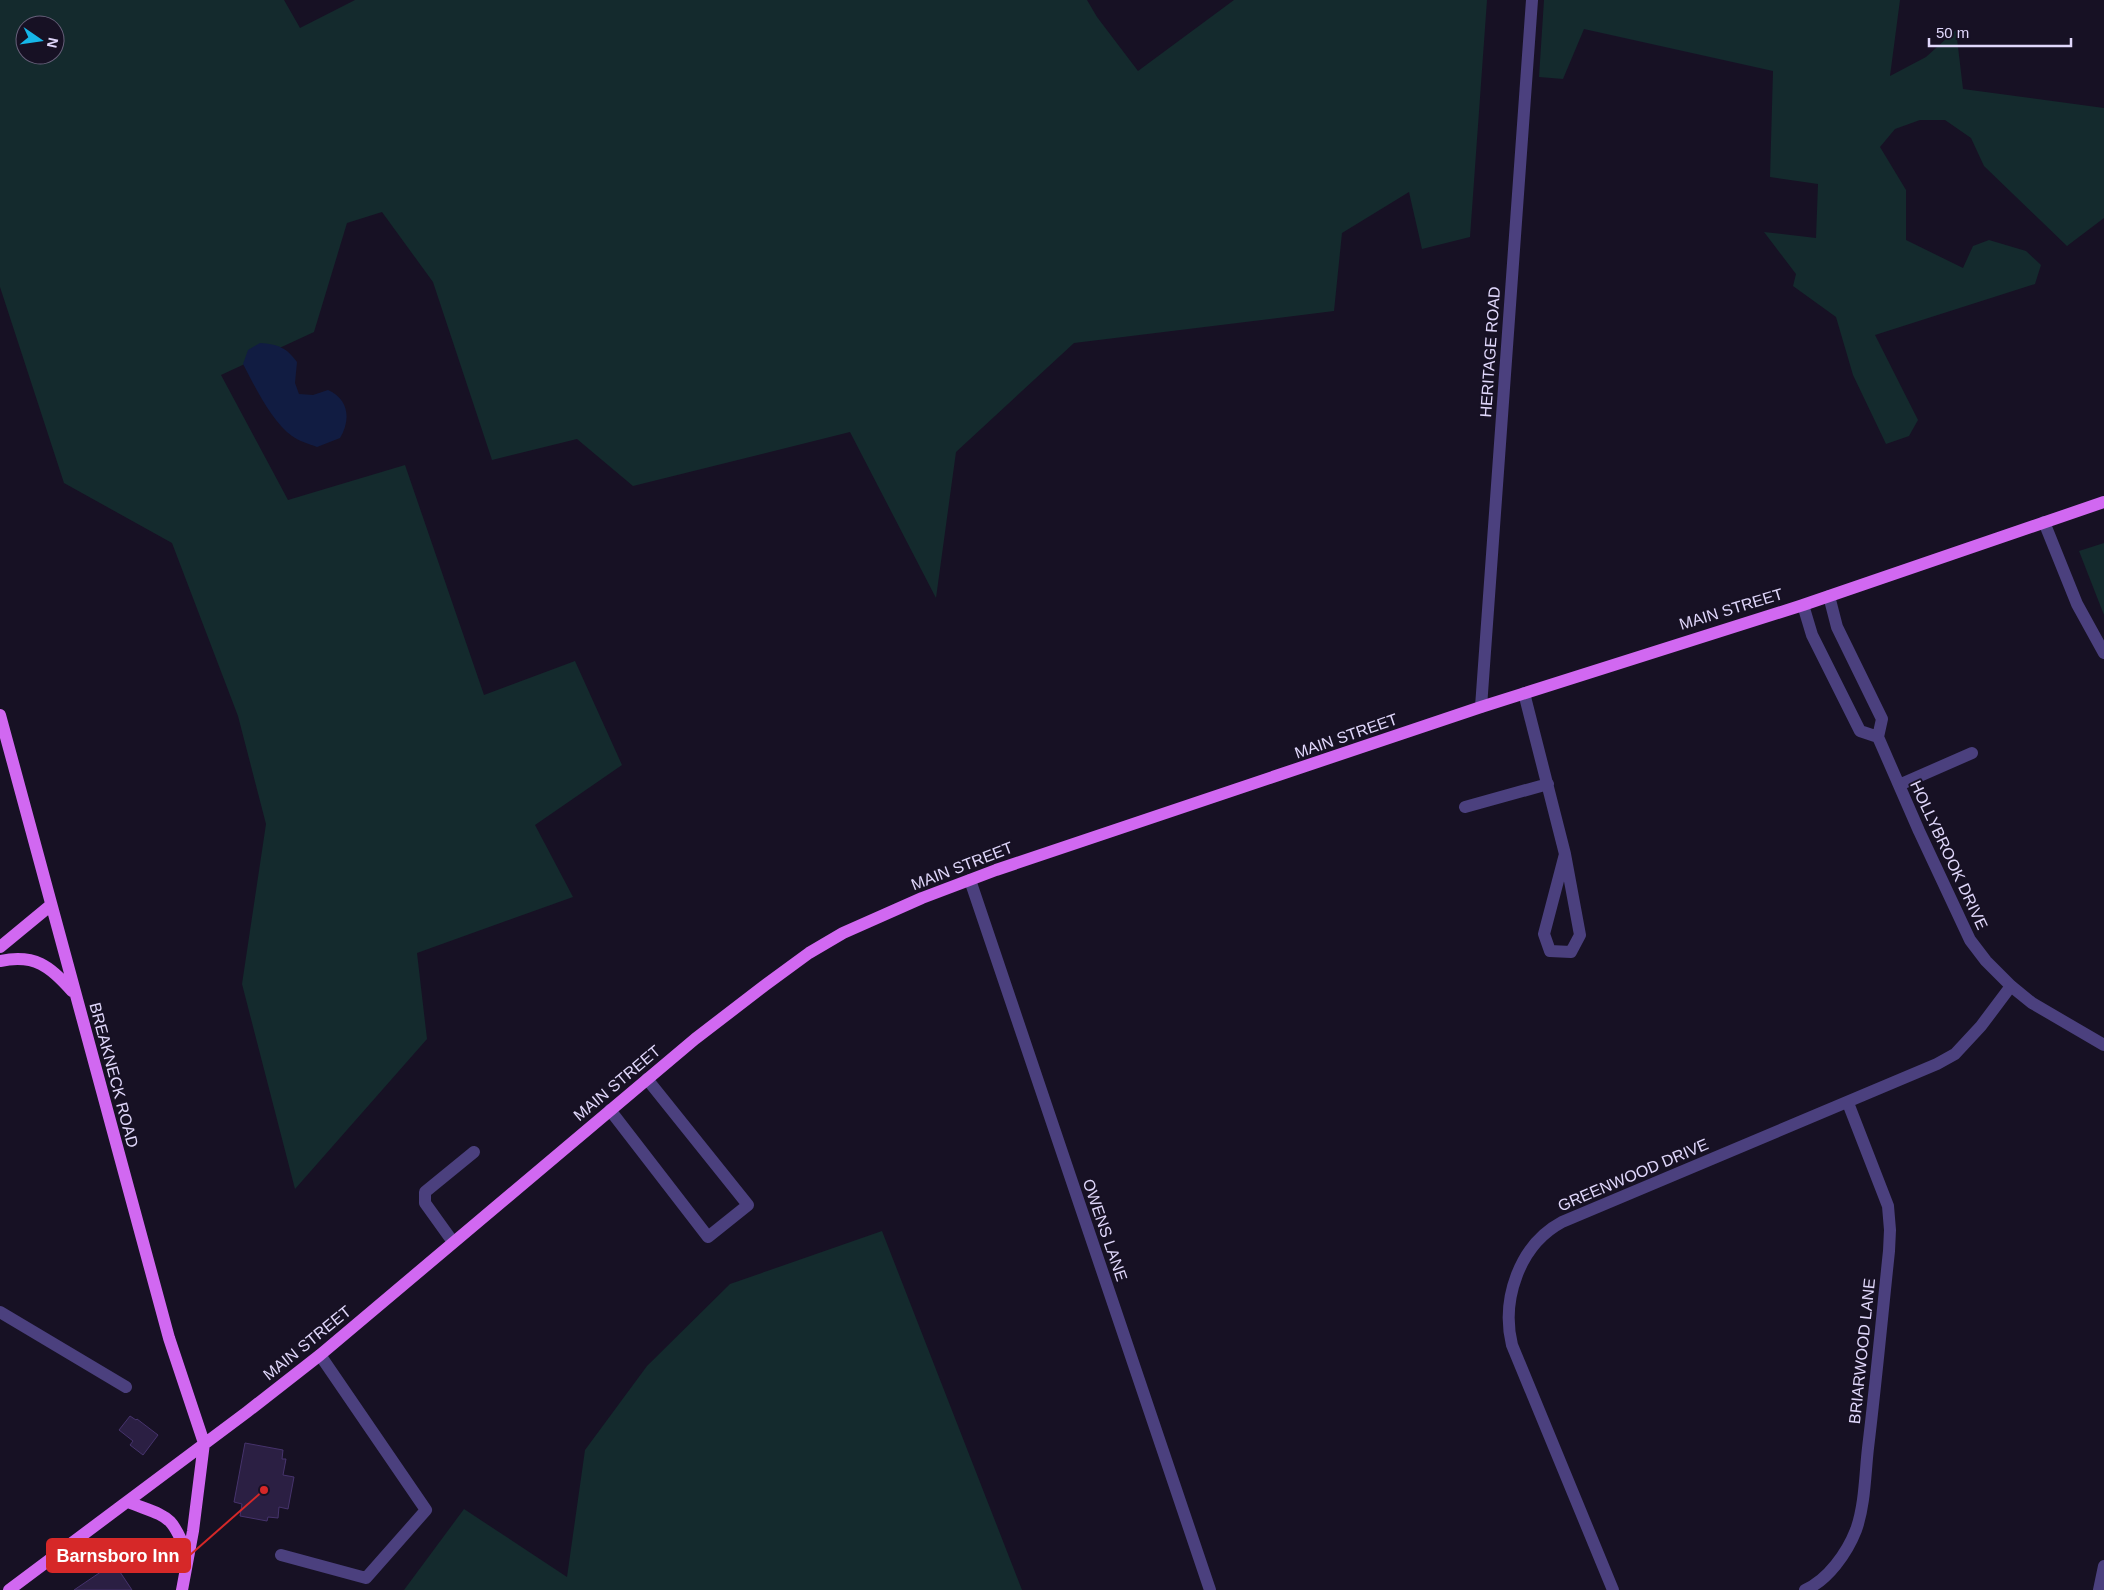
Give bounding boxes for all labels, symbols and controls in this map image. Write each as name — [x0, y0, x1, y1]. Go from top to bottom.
north arrow — [15, 15, 65, 65]
scale bar — [1929, 15, 2072, 47]
text: 50 m — [1936, 24, 1969, 41]
text: N — [44, 36, 62, 50]
street label: HERITAGE ROAD — [1477, 286, 1503, 418]
street label: MAIN STREET — [1677, 585, 1785, 633]
street label: MAIN STREET — [1292, 710, 1400, 762]
street label: HOLLYBROOK DRIVE — [1907, 778, 1991, 932]
street label: MAIN STREET — [909, 839, 1015, 893]
street label: BREAKNECK ROAD — [86, 1001, 142, 1149]
street label: MAIN STREET — [570, 1042, 664, 1124]
street label: GREENWOOD DRIVE — [1555, 1136, 1711, 1214]
street label: OWENS LANE — [1080, 1177, 1130, 1283]
street label: BRIARWOOD LANE — [1846, 1277, 1878, 1425]
street label: MAIN STREET — [260, 1302, 354, 1383]
callout: Barnsboro Inn — [47, 1539, 190, 1572]
text: Barnsboro Inn — [56, 1546, 180, 1566]

